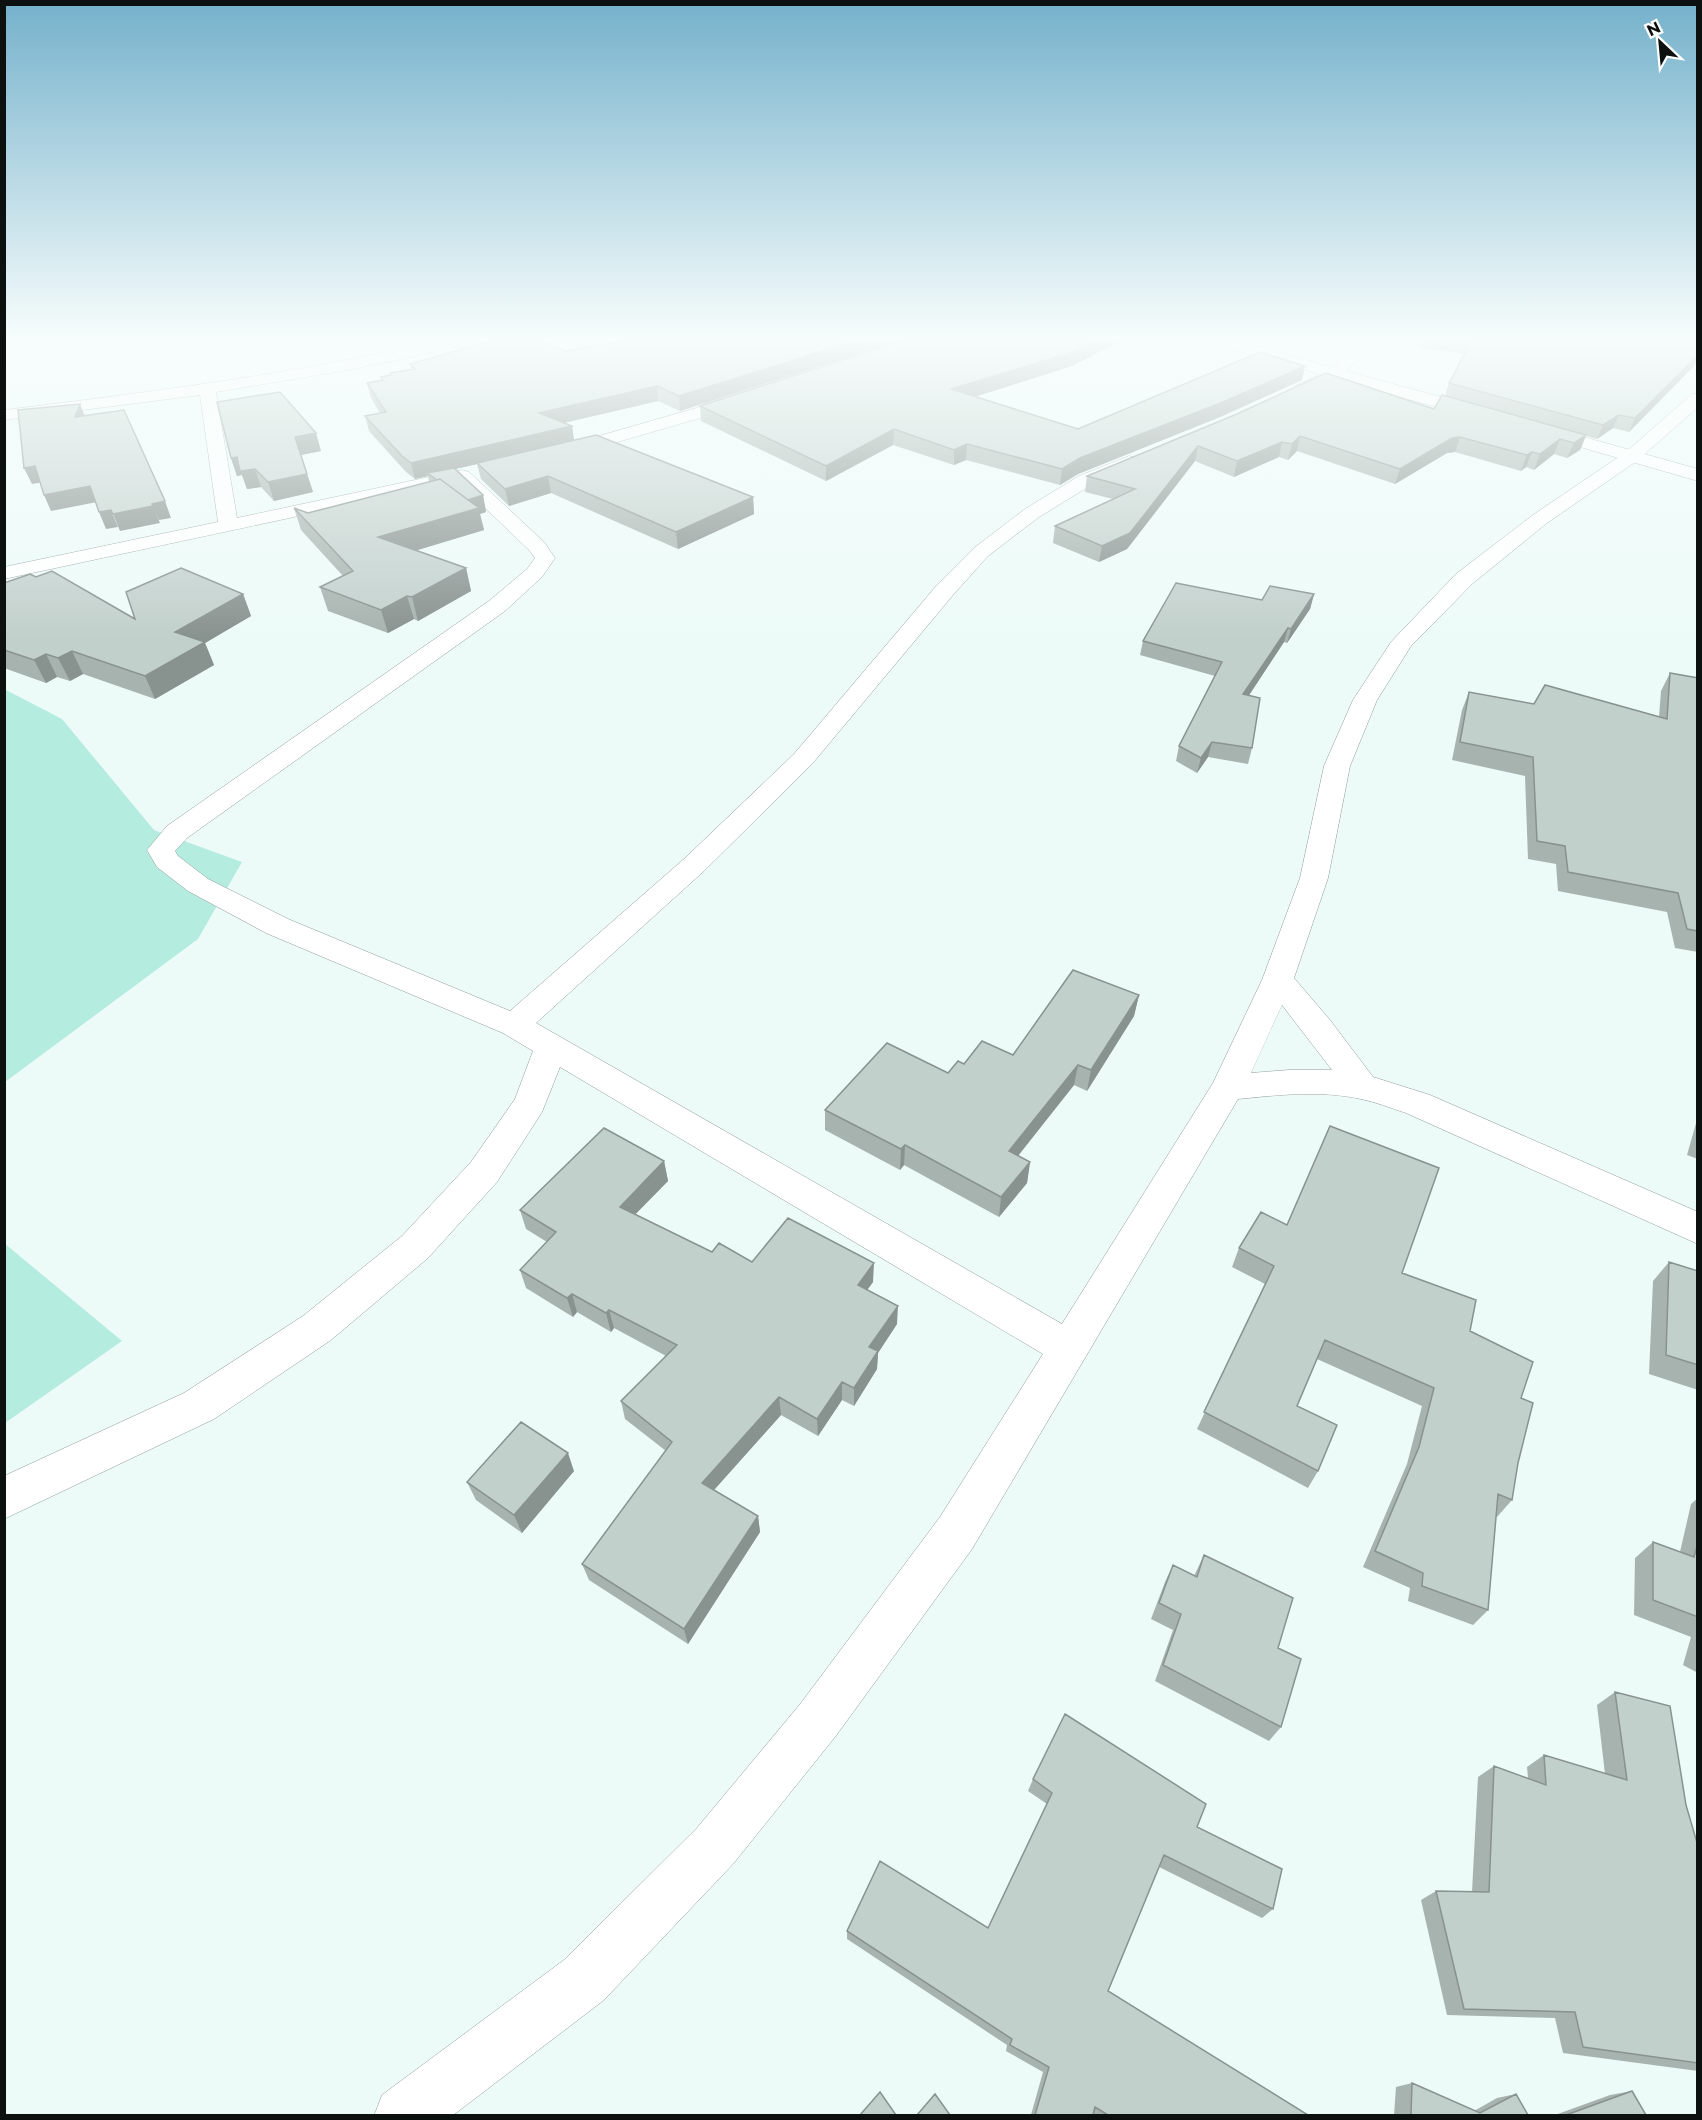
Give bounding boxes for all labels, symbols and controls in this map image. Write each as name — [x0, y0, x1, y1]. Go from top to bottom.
north arrow — [1630, 12, 1690, 72]
text: N — [1644, 18, 1664, 40]

